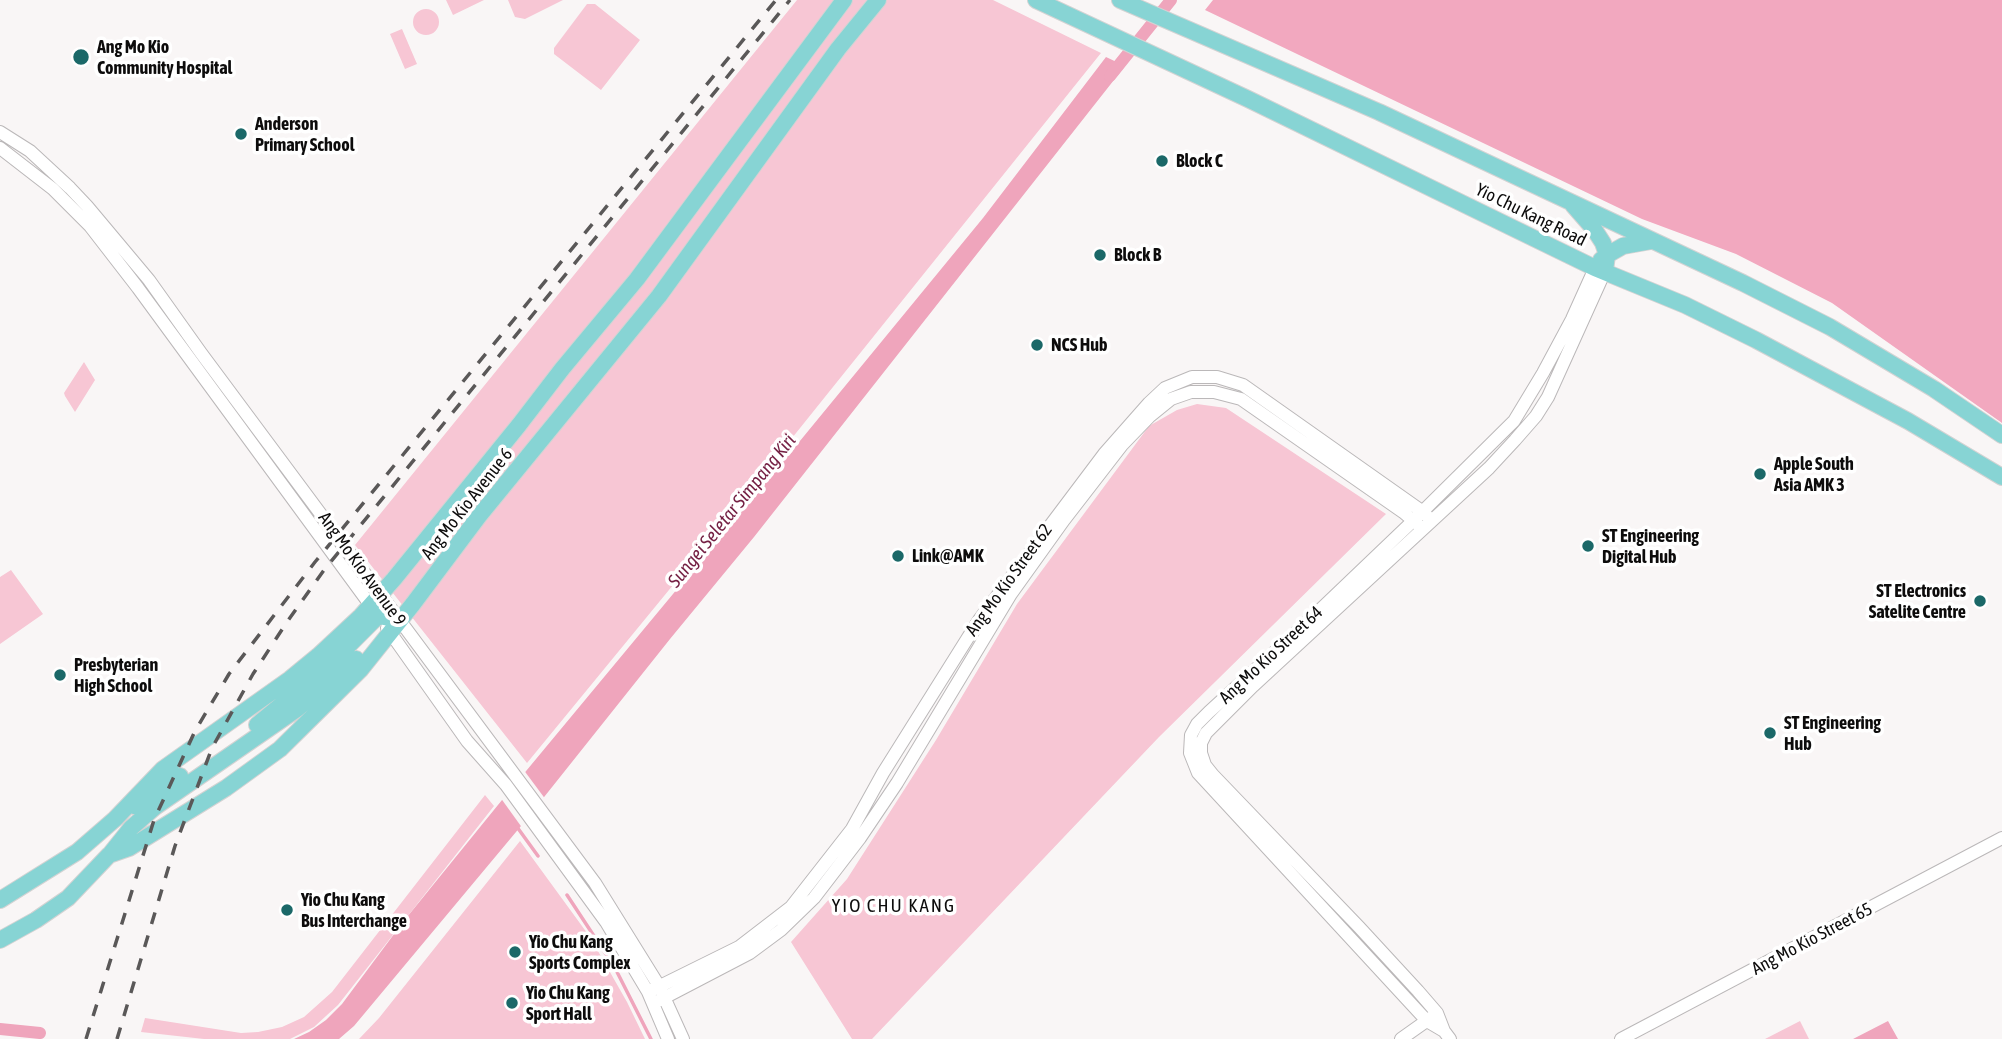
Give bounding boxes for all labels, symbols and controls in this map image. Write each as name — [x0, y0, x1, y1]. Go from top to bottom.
place label: Ang Mo Kio Community Hospital — [97, 36, 232, 78]
marker: Ang Mo Kio Community Hospital — [71, 47, 91, 67]
place label: Anderson Primary School — [255, 113, 354, 156]
marker: Anderson Primary School — [233, 126, 249, 142]
place label: Block C — [1176, 150, 1223, 172]
marker: Block C — [1154, 153, 1170, 169]
street label: Yio Chu Kang Road — [1472, 179, 1590, 251]
place label: Block B — [1114, 244, 1161, 266]
marker: Block B — [1092, 247, 1108, 263]
place label: NCS Hub — [1051, 334, 1107, 356]
marker: NCS Hub — [1029, 337, 1045, 353]
water label: Sungei Seletar Simpang Kiri — [663, 430, 801, 592]
street label: Ang Mo Kio Avenue 6 — [417, 444, 517, 564]
place label: Apple South Asia AMK 3 — [1774, 453, 1854, 496]
marker: Apple South Asia AMK 3 — [1752, 466, 1768, 482]
street label: Ang Mo Kio Avenue 9 — [313, 508, 411, 630]
street label: Ang Mo Kio Street 62 — [961, 520, 1057, 640]
place label: ST Engineering Digital Hub — [1602, 525, 1699, 568]
marker: ST Engineering Digital Hub — [1580, 538, 1596, 554]
place label: Link@AMK — [912, 545, 983, 567]
marker: Link@AMK — [890, 548, 906, 564]
place label: ST Electronics Satelite Centre — [1869, 580, 1966, 622]
marker: ST Electronics Satelite Centre — [1972, 593, 1988, 609]
street label: Ang Mo Kio Street 64 — [1215, 602, 1327, 708]
place label: Presbyterian High School — [74, 654, 158, 696]
marker: Presbyterian High School — [52, 667, 68, 683]
place label: ST Engineering Hub — [1784, 712, 1881, 754]
marker: ST Engineering Hub — [1762, 725, 1778, 741]
place label: Yio Chu Kang Bus Interchange — [301, 889, 407, 932]
district label: YIO CHU KANG — [833, 895, 955, 917]
street label: Ang Mo Kio Street 65 — [1748, 898, 1876, 980]
marker: Yio Chu Kang Bus Interchange — [279, 902, 295, 918]
place label: Yio Chu Kang Sports Complex — [529, 931, 631, 974]
marker: Yio Chu Kang Sports Complex — [507, 944, 523, 960]
place label: Yio Chu Kang Sport Hall — [526, 982, 610, 1024]
marker: Yio Chu Kang Sport Hall — [504, 995, 520, 1011]

